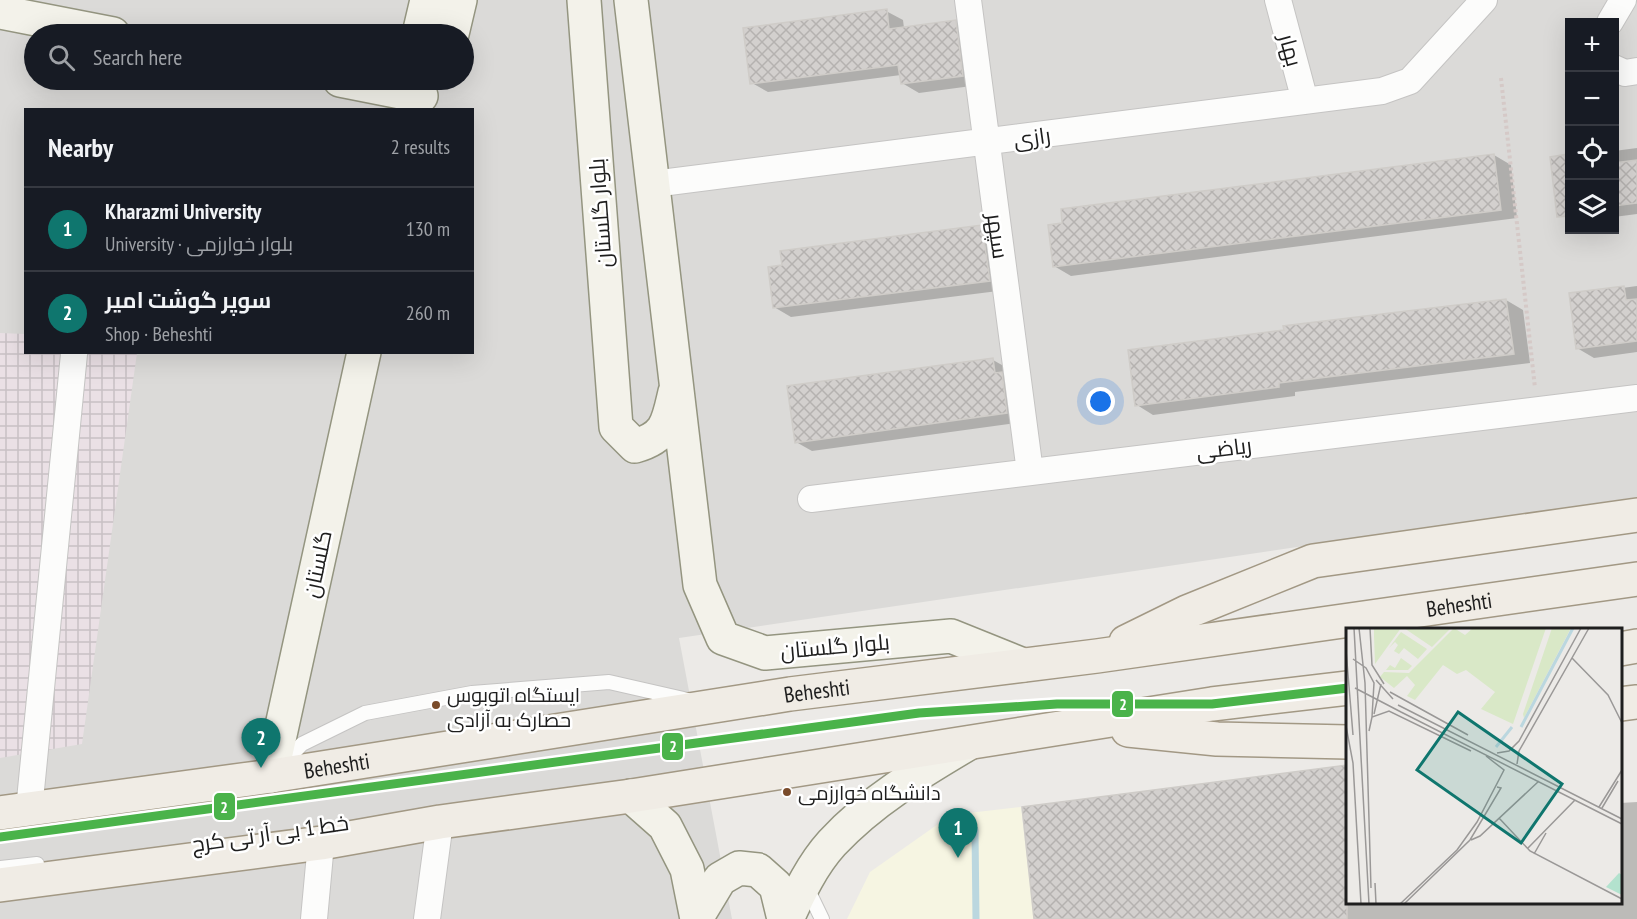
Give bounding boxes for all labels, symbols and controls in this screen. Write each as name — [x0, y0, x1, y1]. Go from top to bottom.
map controls — [1565, 18, 1619, 234]
button: + — [1565, 18, 1619, 72]
search box — [24, 24, 474, 90]
street label: بهار — [1273, 29, 1309, 69]
icon: search — [45, 41, 78, 74]
text: Search here — [93, 43, 182, 71]
button: − — [1565, 72, 1619, 126]
street label: رازی — [1012, 121, 1052, 153]
button: locate — [1565, 126, 1619, 180]
text: Nearby — [48, 131, 113, 164]
text: 2 results — [391, 134, 450, 160]
street label: بلوار گلستان — [582, 157, 618, 269]
button: layers — [1565, 180, 1619, 234]
text: Kharazmi University — [105, 197, 261, 225]
street label: سپهر — [981, 209, 1015, 261]
text: 1 — [63, 216, 72, 242]
text: 130 m — [406, 216, 450, 242]
text: University · بلوار خوارزمی — [105, 231, 293, 257]
text: سوپر گوشت امیر — [105, 286, 271, 314]
text: 2 — [63, 300, 72, 326]
text: 260 m — [406, 300, 450, 326]
text: Shop · Beheshti — [105, 321, 213, 347]
your location — [1086, 387, 1115, 416]
street label: ریاضی — [1195, 431, 1253, 465]
street label: گلستان — [296, 528, 338, 600]
street label: Beheshti — [1424, 586, 1494, 623]
street label: بلوار گلستان — [779, 627, 891, 665]
inset map — [1346, 628, 1622, 904]
street label: Beheshti — [782, 673, 851, 709]
place label: ایستگاه اتوبوس حصارک به آزادی — [447, 682, 580, 733]
line badge: 2 — [1111, 690, 1134, 718]
text: 2 — [1119, 694, 1127, 714]
marker: ایستگاه اتوبوس حصارک به آزادی — [430, 699, 442, 711]
pin: 2 — [242, 718, 280, 768]
line badge: 2 — [661, 732, 684, 761]
text: 2 — [669, 736, 677, 756]
street label: Beheshti — [302, 747, 372, 785]
place label: دانشگاه خوارزمی — [798, 780, 941, 806]
marker: دانشگاه خوارزمی — [781, 786, 793, 798]
line badge: 2 — [213, 792, 236, 821]
text: 2 — [220, 797, 228, 817]
street label: خط 1 بی آر تی کرج — [190, 808, 351, 859]
pin: 1 — [938, 808, 978, 858]

